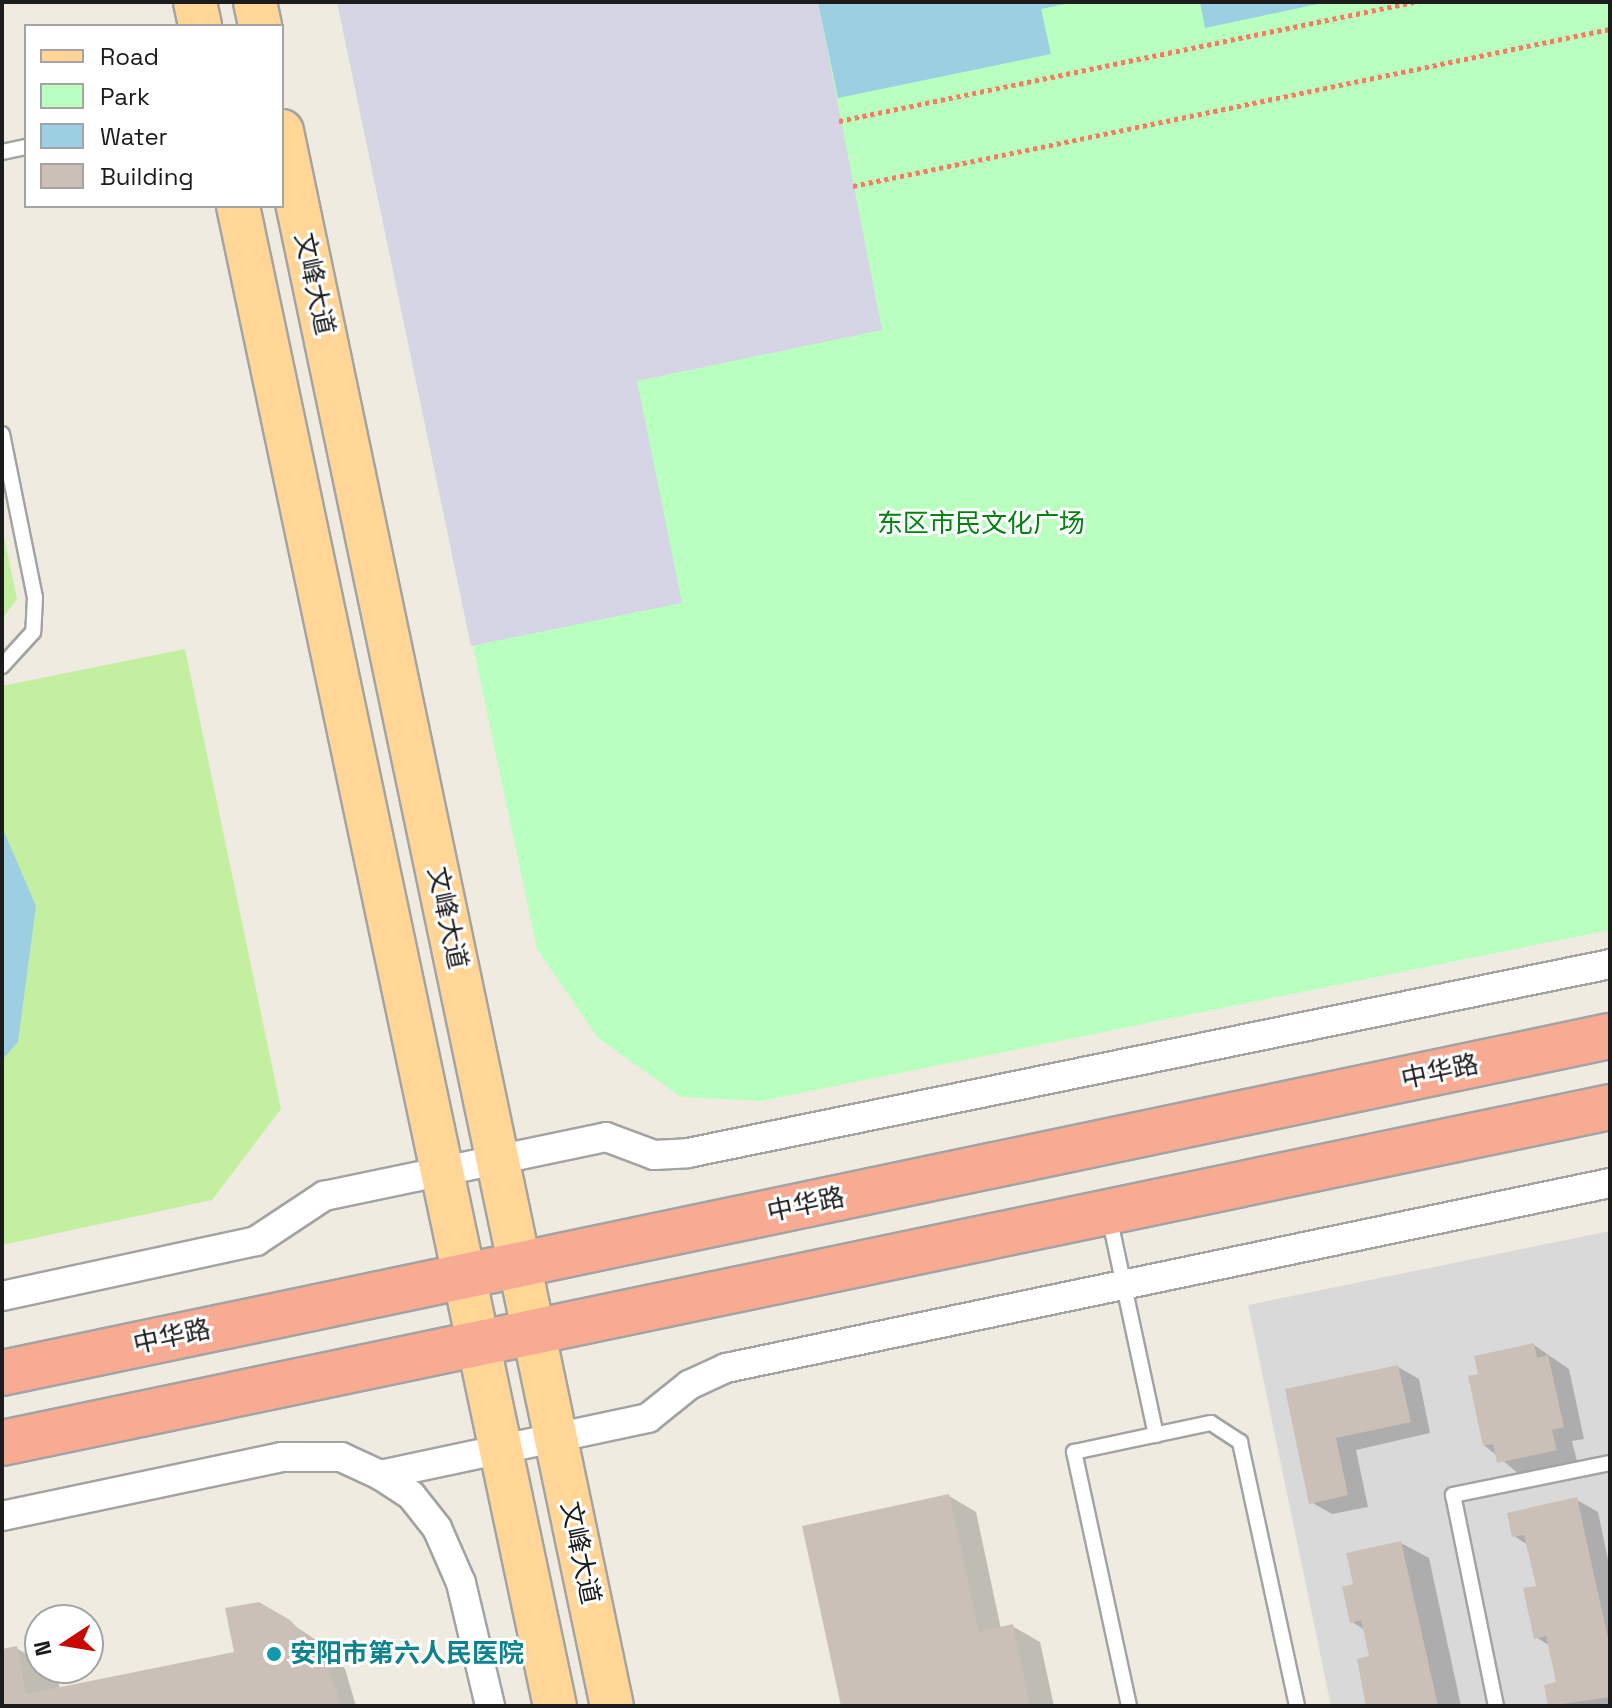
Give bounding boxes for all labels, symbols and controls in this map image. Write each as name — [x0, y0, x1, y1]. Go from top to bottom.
legend — [24, 24, 284, 208]
text: Road — [100, 41, 159, 72]
text: Park — [100, 81, 150, 112]
text: Water — [100, 121, 168, 152]
text: Building — [100, 161, 194, 192]
street label: 文峰大道 — [288, 230, 340, 338]
park label: 东区市民文化广场 — [877, 508, 1085, 540]
street label: 文峰大道 — [421, 864, 473, 972]
street label: 中华路 — [1399, 1049, 1481, 1095]
street label: 中华路 — [765, 1182, 847, 1228]
street label: 中华路 — [131, 1314, 213, 1360]
street label: 文峰大道 — [554, 1499, 606, 1607]
north arrow — [24, 1604, 104, 1684]
text: N — [27, 1638, 58, 1659]
place label: 安阳市第六人民医院 — [290, 1638, 524, 1670]
marker: 安阳市第六人民医院 — [265, 1645, 283, 1663]

